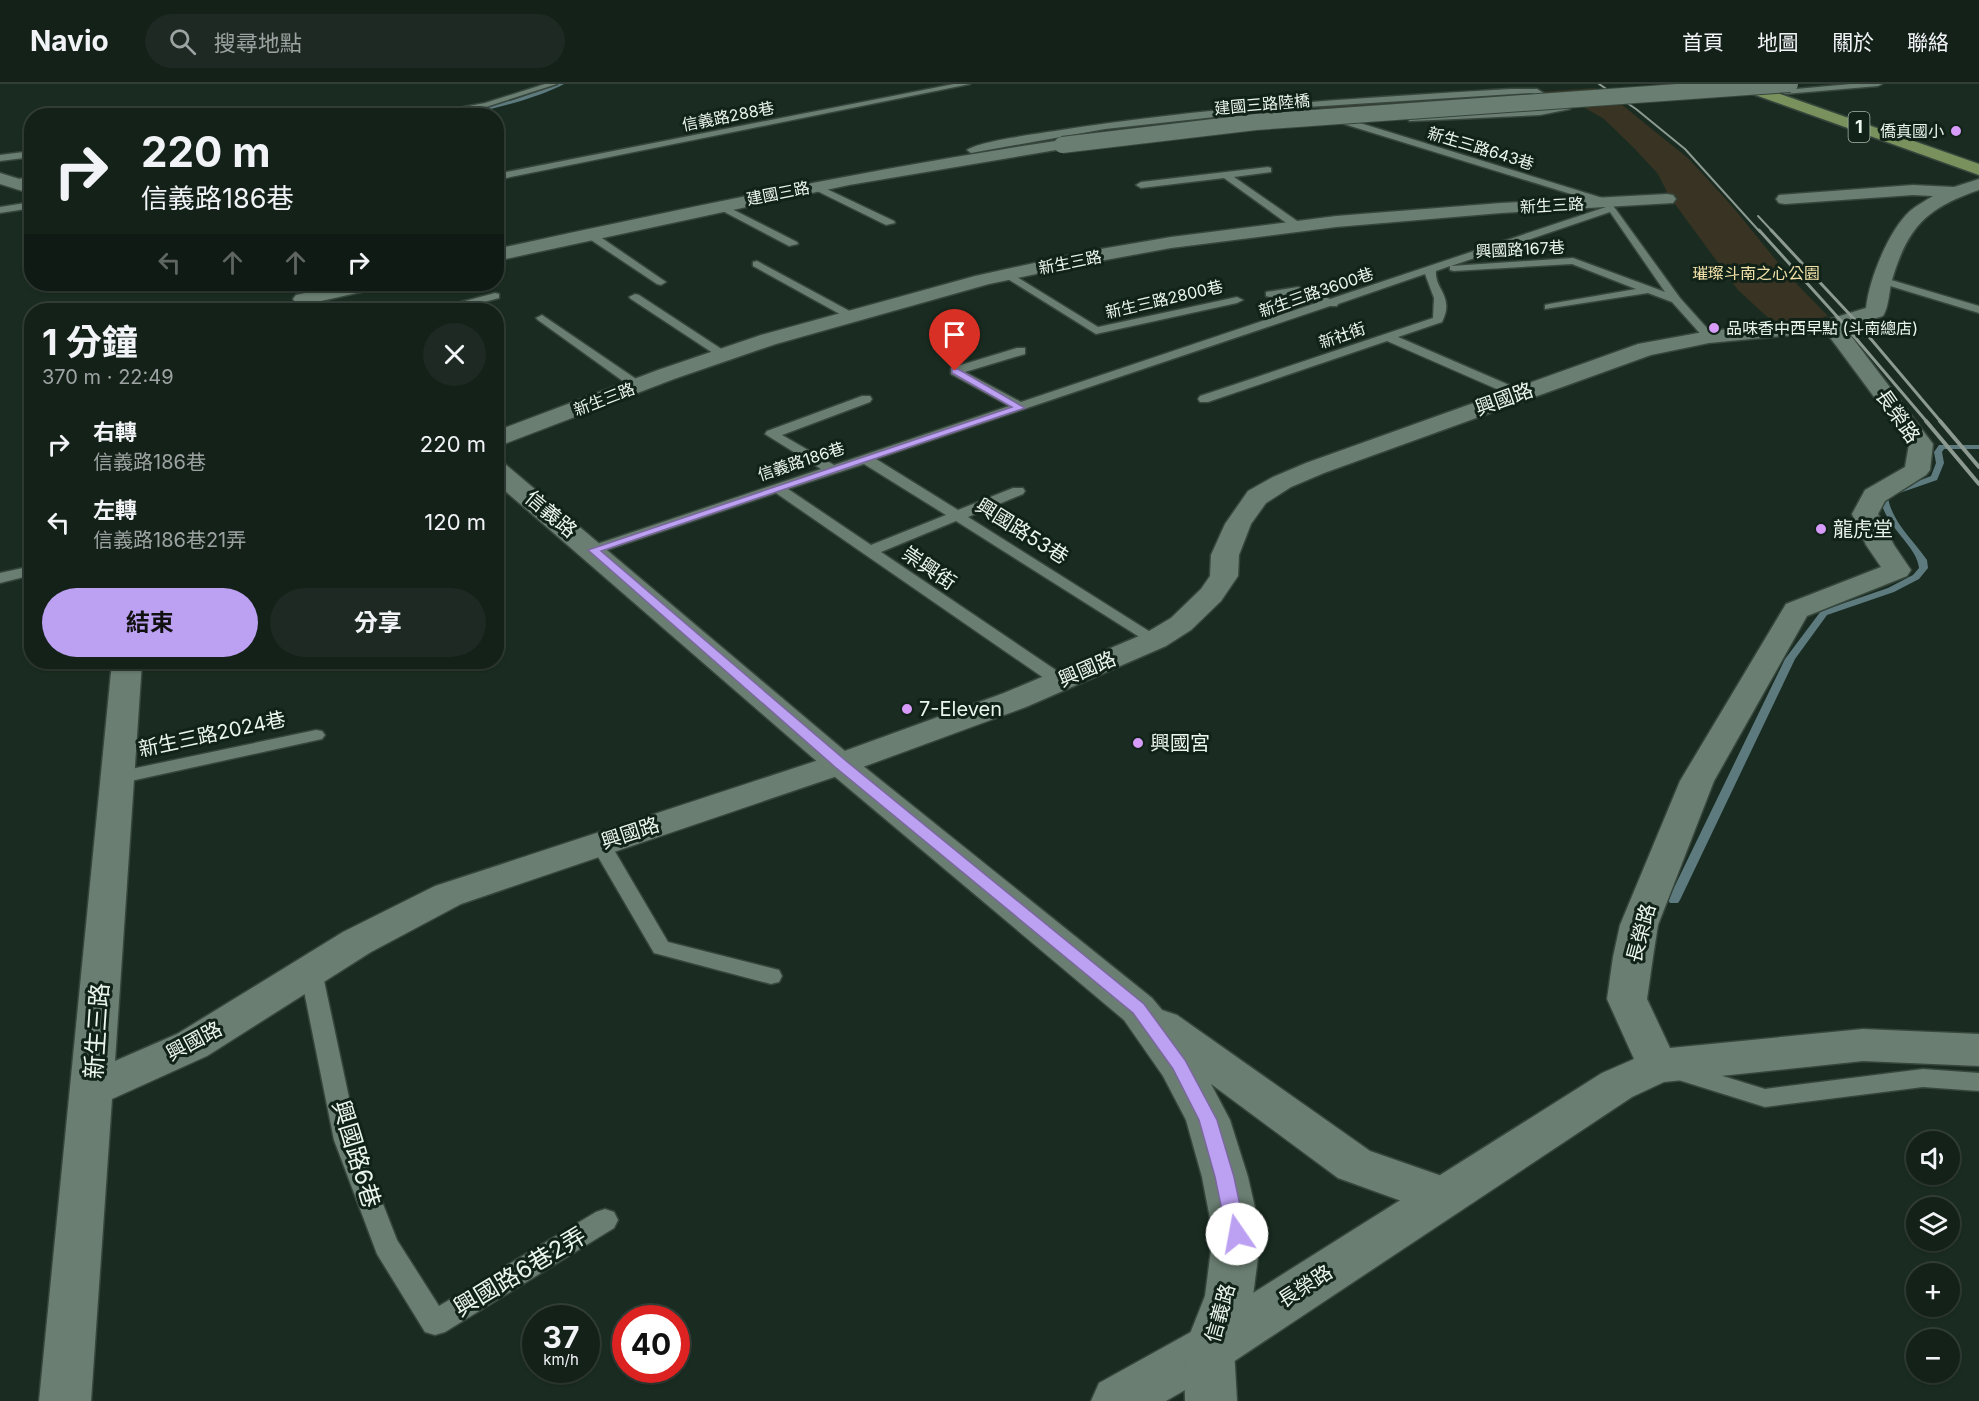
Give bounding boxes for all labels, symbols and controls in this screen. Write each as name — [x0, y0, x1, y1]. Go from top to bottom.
search box — [145, 14, 565, 68]
text: Navio — [30, 24, 109, 58]
icon: search — [166, 25, 199, 58]
text: 搜尋地點 — [214, 30, 302, 56]
text: 首頁 — [1682, 30, 1724, 55]
text: 地圖 — [1757, 30, 1799, 55]
text: 關於 — [1832, 30, 1874, 55]
text: 聯絡 — [1907, 30, 1949, 55]
street label: 建國三路陸橋 — [1213, 90, 1311, 118]
street label: 信義路288巷 — [680, 97, 776, 135]
road number: 1 — [1848, 112, 1870, 142]
place label: 僑真國小 — [1880, 121, 1944, 141]
street label: 新生三路643巷 — [1425, 122, 1537, 174]
marker: 僑真國小 — [1949, 124, 1963, 138]
text: 220 m — [141, 126, 271, 177]
icon: right — [42, 132, 120, 210]
street label: 建國三路 — [745, 177, 811, 209]
text: 信義路186巷 — [141, 182, 293, 215]
street label: 新生三路 — [1520, 193, 1584, 217]
street label: 興國路167巷 — [1475, 237, 1565, 261]
icon: left — [153, 246, 186, 279]
icon: ahead — [216, 246, 249, 279]
icon: ahead — [279, 246, 312, 279]
icon: right — [342, 246, 375, 279]
street label: 新生三路 — [1037, 246, 1103, 278]
street label: 新生三路3600巷 — [1256, 263, 1376, 321]
park label: 璀璨斗南之心公園 — [1692, 263, 1820, 283]
street label: 新生三路2800巷 — [1103, 276, 1225, 322]
pin — [929, 309, 980, 371]
icon: arrive — [938, 318, 971, 351]
street label: 新社街 — [1316, 318, 1368, 352]
place label: 品味香中西早點 (斗南總店) — [1726, 318, 1918, 338]
text: 1 分鐘 — [42, 320, 138, 364]
marker: 品味香中西早點 (斗南總店) — [1707, 321, 1721, 335]
button: close — [423, 323, 486, 386]
text: 370 m · 22:49 — [42, 365, 174, 389]
street label: 興國路 — [1472, 377, 1536, 421]
street label: 新生三路 — [571, 378, 637, 420]
street label: 長榮路 — [1871, 385, 1925, 447]
text: 右轉 — [93, 419, 137, 445]
icon: right — [42, 428, 75, 461]
text: 220 m — [420, 431, 486, 457]
street label: 信義路186巷 — [755, 438, 847, 484]
text: 信義路186巷 — [93, 450, 206, 474]
street label: 信義路 — [520, 486, 582, 542]
street label: 興國路53巷 — [971, 493, 1073, 569]
text: 左轉 — [93, 497, 137, 523]
icon: left — [42, 506, 75, 539]
text: 120 m — [424, 509, 486, 535]
place label: 龍虎堂 — [1833, 517, 1893, 541]
marker: 龍虎堂 — [1814, 522, 1828, 536]
text: 信義路186巷21弄 — [93, 528, 246, 552]
street label: 崇興街 — [897, 541, 961, 595]
button: 結束 — [42, 588, 258, 657]
button: 分享 — [270, 588, 486, 657]
street label: 興國路 — [1055, 646, 1119, 692]
place label: 7-Eleven — [919, 697, 1002, 721]
marker: 7-Eleven — [900, 702, 914, 716]
street label: 新生三路2024巷 — [136, 707, 288, 761]
place label: 興國宮 — [1150, 731, 1210, 755]
marker: 興國宮 — [1131, 736, 1145, 750]
street label: 興國路 — [598, 812, 662, 854]
street label: 長榮路 — [1622, 901, 1660, 965]
street label: 新生三路 — [79, 982, 114, 1080]
street label: 興國路 — [162, 1016, 226, 1066]
street label: 興國路6巷 — [326, 1097, 387, 1211]
map controls — [1906, 1131, 1960, 1383]
button: sound — [1906, 1131, 1960, 1185]
button: layers — [1906, 1197, 1960, 1251]
position arrow — [1205, 1202, 1269, 1266]
street label: 興國路6巷2弄 — [448, 1221, 591, 1323]
street label: 長榮路 — [1273, 1260, 1337, 1312]
button: + — [1906, 1263, 1960, 1317]
street label: 信義路 — [1200, 1281, 1240, 1345]
speed limit sign: 40 — [612, 1305, 690, 1383]
text: 37 — [543, 1319, 579, 1355]
button: − — [1906, 1329, 1960, 1383]
text: km/h — [543, 1350, 579, 1369]

